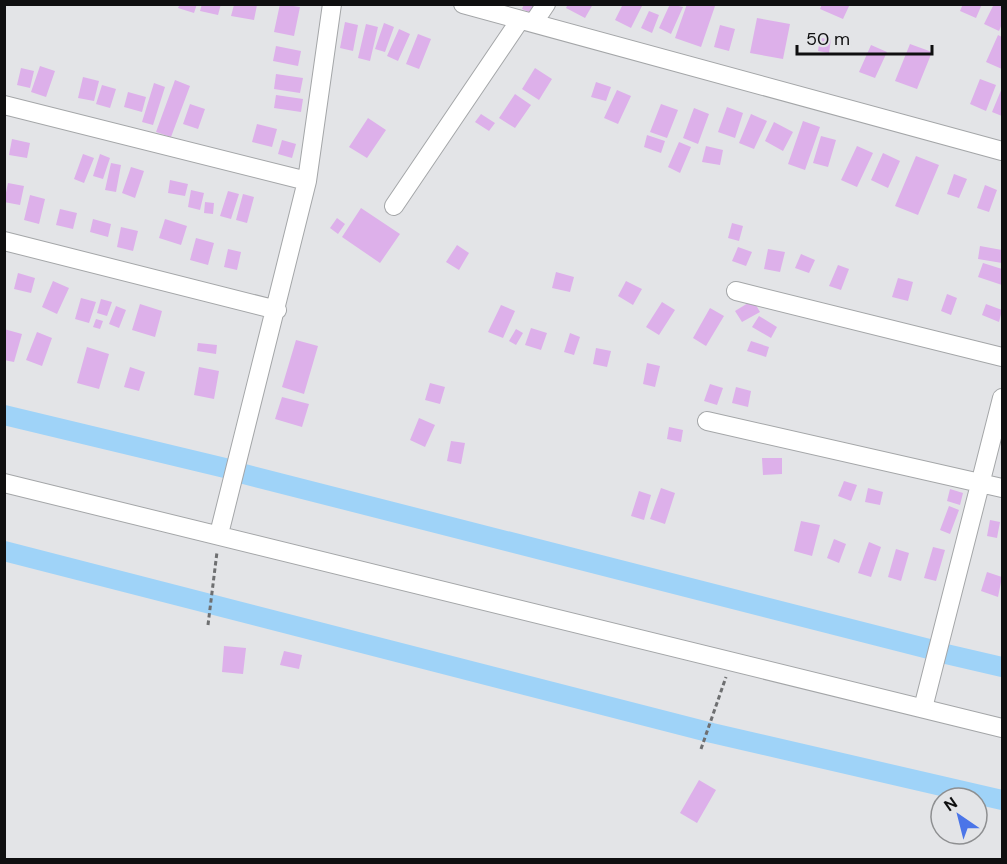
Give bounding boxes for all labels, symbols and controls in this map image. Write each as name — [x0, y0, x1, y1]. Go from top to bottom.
scale bar — [797, 18, 932, 56]
text: 50 m — [806, 27, 850, 51]
north arrow — [929, 786, 989, 846]
text: N — [940, 792, 961, 816]

